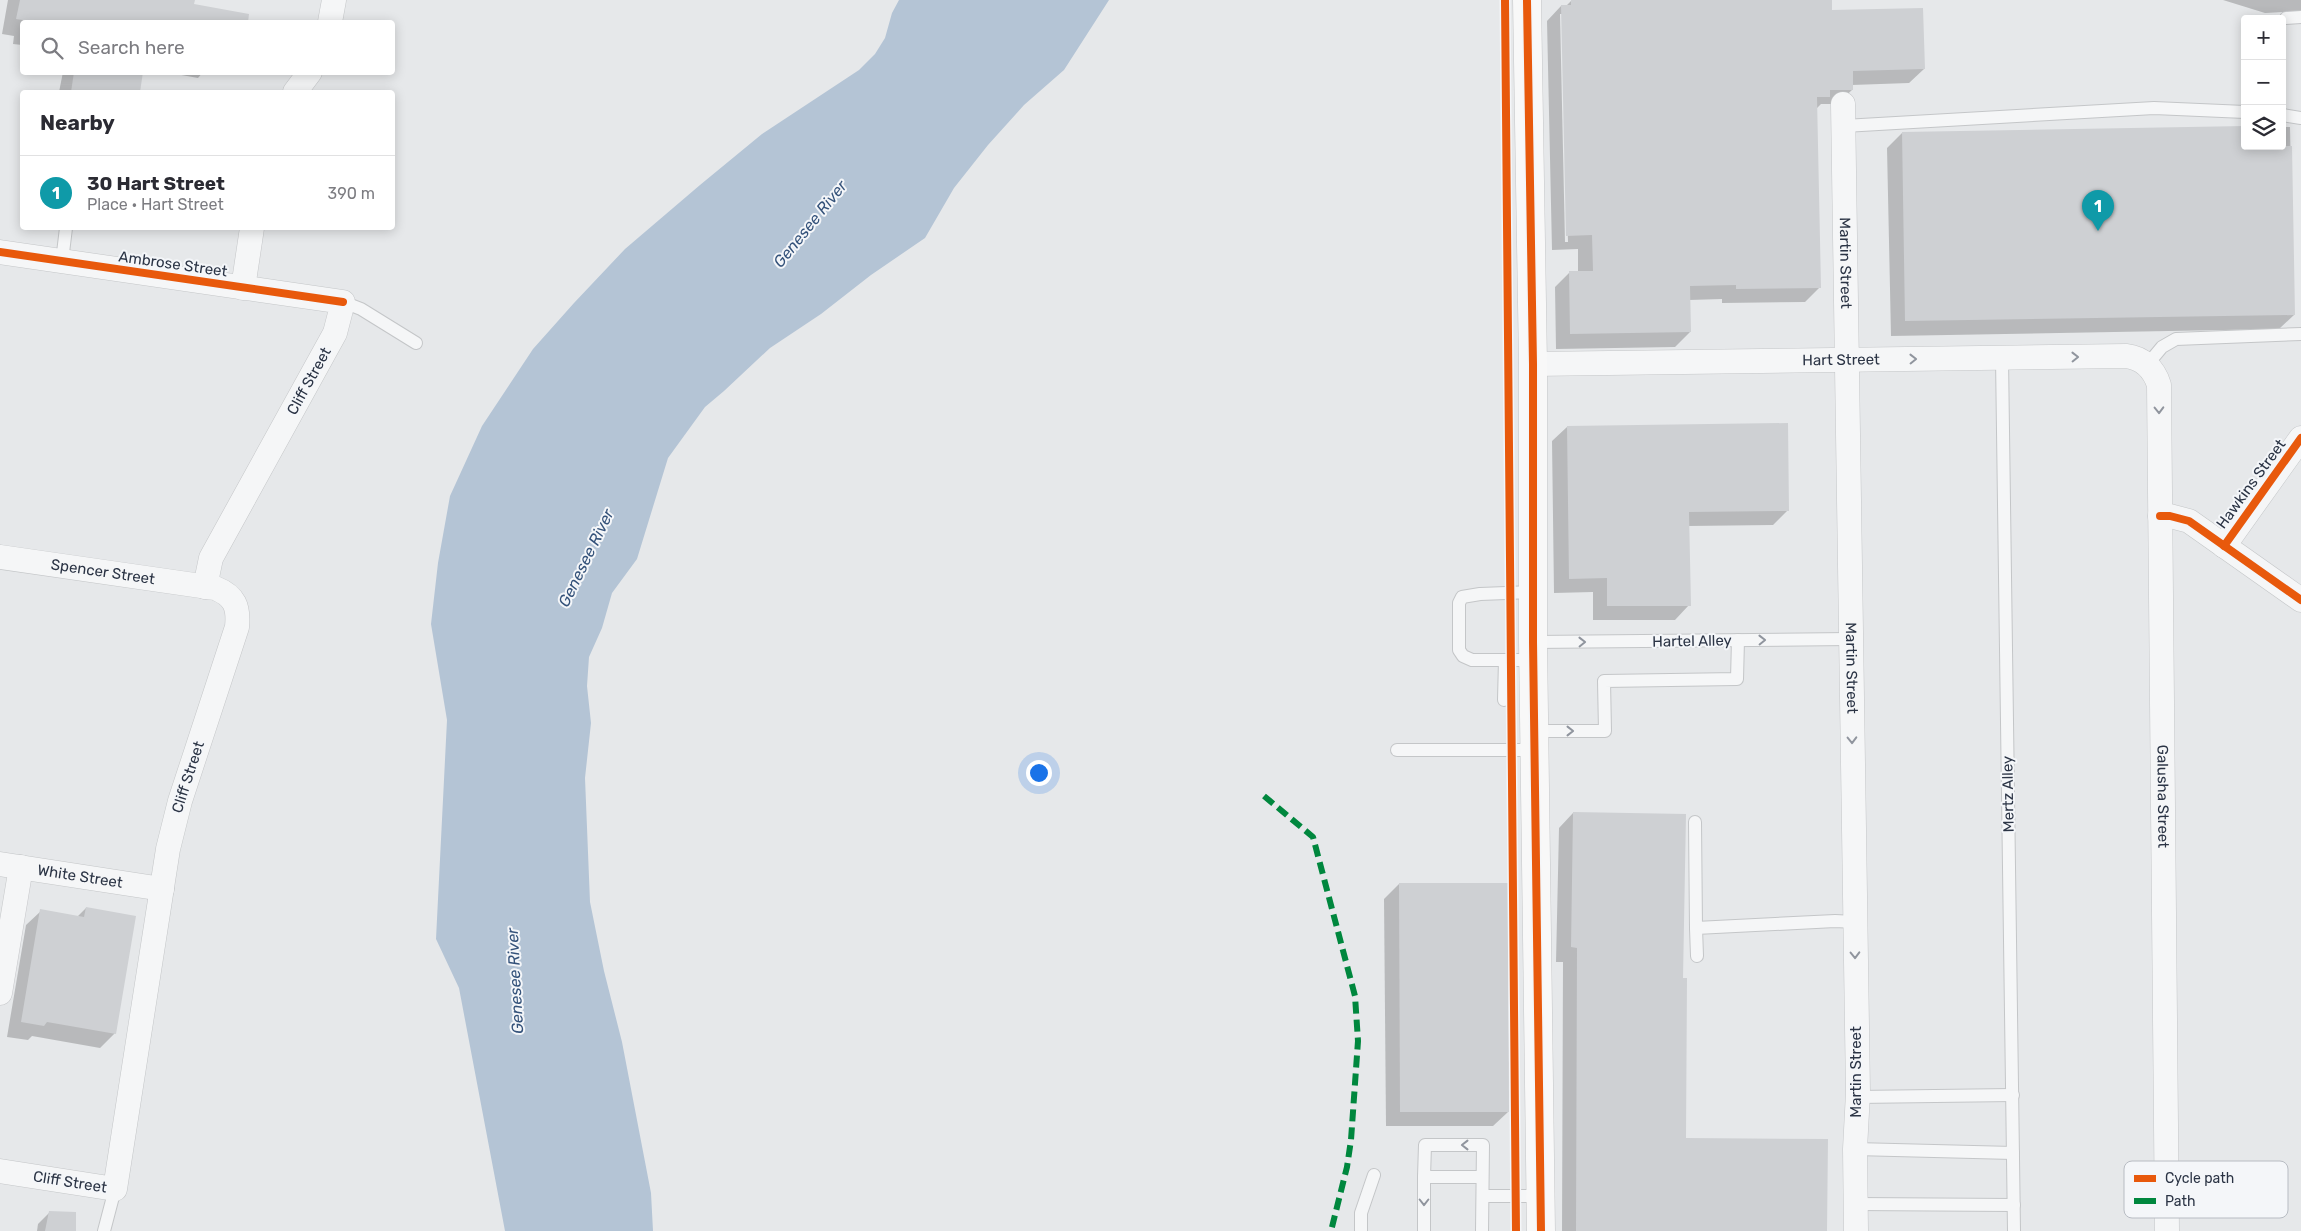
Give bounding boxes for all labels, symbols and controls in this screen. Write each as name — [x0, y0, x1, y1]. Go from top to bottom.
map controls — [2241, 15, 2286, 150]
button: + — [2241, 15, 2286, 60]
search box — [20, 20, 395, 75]
icon: search — [38, 34, 66, 62]
text: Search here — [78, 36, 185, 59]
button: − — [2241, 60, 2286, 105]
button: layers — [2241, 105, 2286, 150]
text: Nearby — [40, 110, 115, 135]
text: 30 Hart Street — [87, 172, 225, 195]
water label: Genesee River — [769, 176, 851, 271]
text: 1 — [52, 184, 60, 203]
text: 390 m — [328, 184, 375, 203]
pin: 1 — [2082, 190, 2114, 231]
text: Place · Hart Street — [87, 195, 224, 214]
street label: Martin Street — [1836, 217, 1855, 309]
street label: Ambrose Street — [117, 247, 229, 281]
street label: Cliff Street — [283, 344, 335, 418]
street label: Hart Street — [1802, 350, 1880, 369]
one-way arrow — [2072, 351, 2080, 362]
one-way arrow — [1910, 354, 1917, 364]
one-way arrow — [2154, 406, 2164, 414]
street label: Hawkins Street — [2213, 436, 2290, 532]
water label: Genesee River — [554, 505, 618, 610]
street label: Spencer Street — [50, 555, 156, 588]
street label: Martin Street — [1842, 622, 1861, 714]
street label: Hartel Alley — [1652, 631, 1732, 651]
one-way arrow — [1758, 635, 1766, 645]
one-way arrow — [1578, 637, 1586, 647]
one-way arrow — [1566, 726, 1574, 736]
one-way arrow — [1847, 737, 1857, 745]
street label: Cliff Street — [168, 739, 208, 815]
street label: Galusha Street — [2153, 745, 2172, 848]
street label: Mertz Alley — [1998, 756, 2018, 832]
your location — [1026, 760, 1052, 786]
street label: White Street — [36, 861, 124, 892]
water label: Genesee River — [503, 926, 527, 1035]
one-way arrow — [1850, 952, 1860, 960]
street label: Martin Street — [1847, 1026, 1865, 1118]
one-way arrow — [1461, 1140, 1469, 1150]
legend — [2124, 1161, 2288, 1218]
street label: Cliff Street — [32, 1167, 108, 1197]
text: Cycle path — [2165, 1170, 2234, 1187]
text: Path — [2165, 1193, 2196, 1210]
one-way arrow — [1419, 1199, 1429, 1207]

